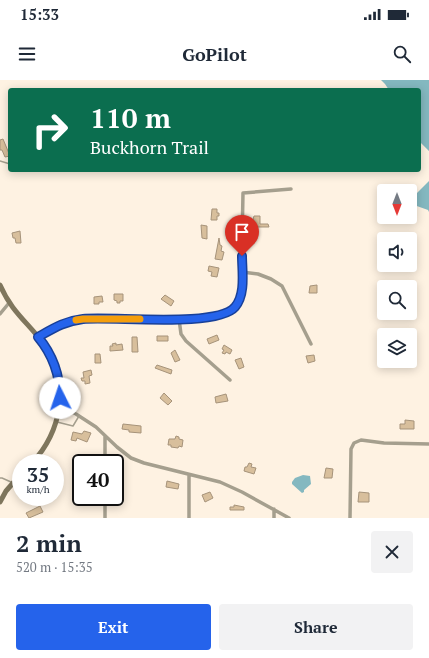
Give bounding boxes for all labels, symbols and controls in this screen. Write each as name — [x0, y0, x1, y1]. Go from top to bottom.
text: 15:33 — [20, 4, 59, 24]
text: GoPilot — [182, 42, 247, 66]
icon: menu — [16, 43, 38, 65]
icon: search — [391, 43, 413, 65]
text: 110 m — [90, 99, 171, 136]
icon: right — [24, 104, 76, 156]
text: Buckhorn Trail — [90, 135, 209, 159]
north arrow — [377, 184, 417, 224]
map controls — [377, 184, 417, 368]
pin — [225, 215, 259, 256]
icon: arrive — [231, 221, 253, 243]
button: sound — [377, 232, 417, 272]
button: search — [377, 280, 417, 320]
button: layers — [377, 328, 417, 368]
position arrow — [39, 377, 81, 419]
speed limit sign: 40 — [72, 454, 124, 506]
text: 35 — [27, 461, 49, 488]
text: km/h — [26, 483, 50, 496]
text: 2 min — [16, 527, 82, 559]
button: close — [371, 531, 413, 573]
text: 520 m · 15:35 — [16, 558, 93, 576]
button: Exit — [16, 604, 211, 650]
button: Share — [219, 604, 413, 650]

